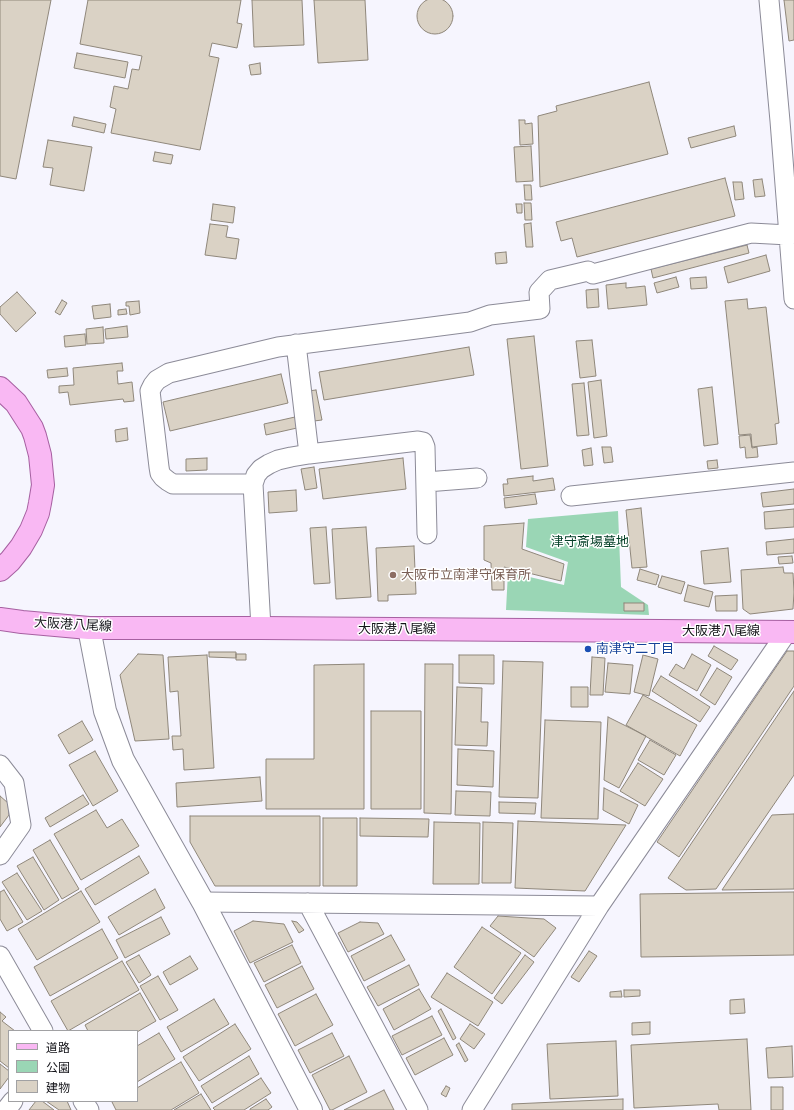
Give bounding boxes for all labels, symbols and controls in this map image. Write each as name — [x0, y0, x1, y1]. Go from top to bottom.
park label: 津守斎場墓地 — [551, 534, 629, 550]
place label: 大阪市立南津守保育所 — [401, 567, 531, 583]
marker: 大阪市立南津守保育所 — [388, 570, 398, 580]
street label: 大阪港八尾線 — [34, 615, 112, 635]
street label: 大阪港八尾線 — [358, 621, 436, 637]
street label: 大阪港八尾線 — [682, 623, 760, 639]
place label: 南津守二丁目 — [596, 641, 674, 657]
marker: 南津守二丁目 — [583, 644, 593, 654]
legend — [8, 1030, 138, 1102]
text: 道路 — [46, 1041, 70, 1055]
text: 公園 — [46, 1061, 70, 1075]
text: 建物 — [46, 1081, 70, 1095]

